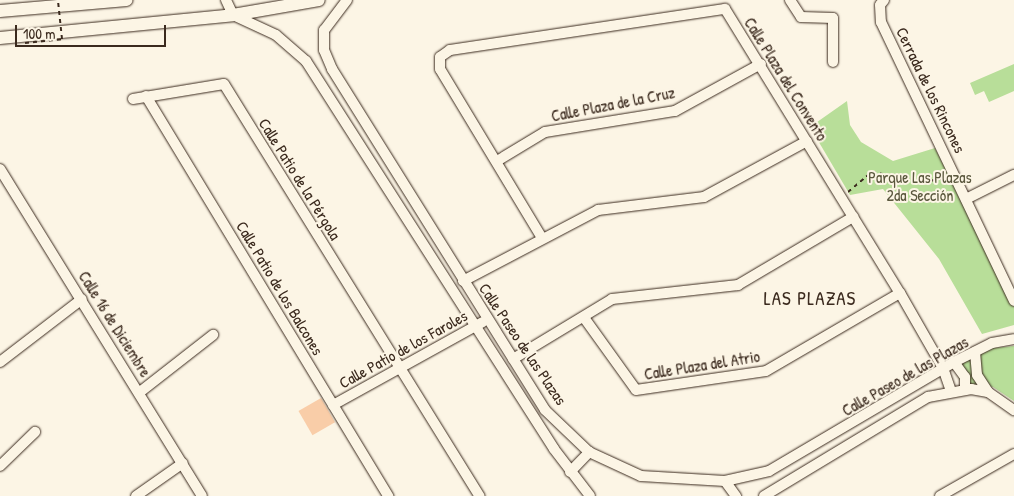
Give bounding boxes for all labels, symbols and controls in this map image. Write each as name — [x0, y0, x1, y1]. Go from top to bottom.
street label: Calle Plaza del Convento — [740, 14, 832, 144]
scale bar — [18, 15, 169, 47]
text: 100 m — [23, 23, 56, 44]
street label: Cerrada de los Rincones — [892, 24, 970, 156]
street label: Calle Plaza de la Cruz — [549, 83, 677, 125]
street label: Calle Patio de la Pérgola — [255, 115, 345, 243]
park label: Parque Las Plazas 2da Sección — [868, 167, 972, 205]
street label: Calle Patio de los Balcones — [232, 217, 328, 359]
street label: Calle 16 de Diciembre — [75, 267, 155, 381]
street label: Calle Paseo de las Plazas — [475, 279, 571, 409]
district label: LAS PLAZAS — [762, 288, 858, 310]
street label: Calle Patio de los Faroles — [336, 306, 470, 392]
street label: Calle Paseo de las Plazas — [838, 332, 972, 420]
street label: Calle Plaza del Atrio — [643, 346, 761, 384]

